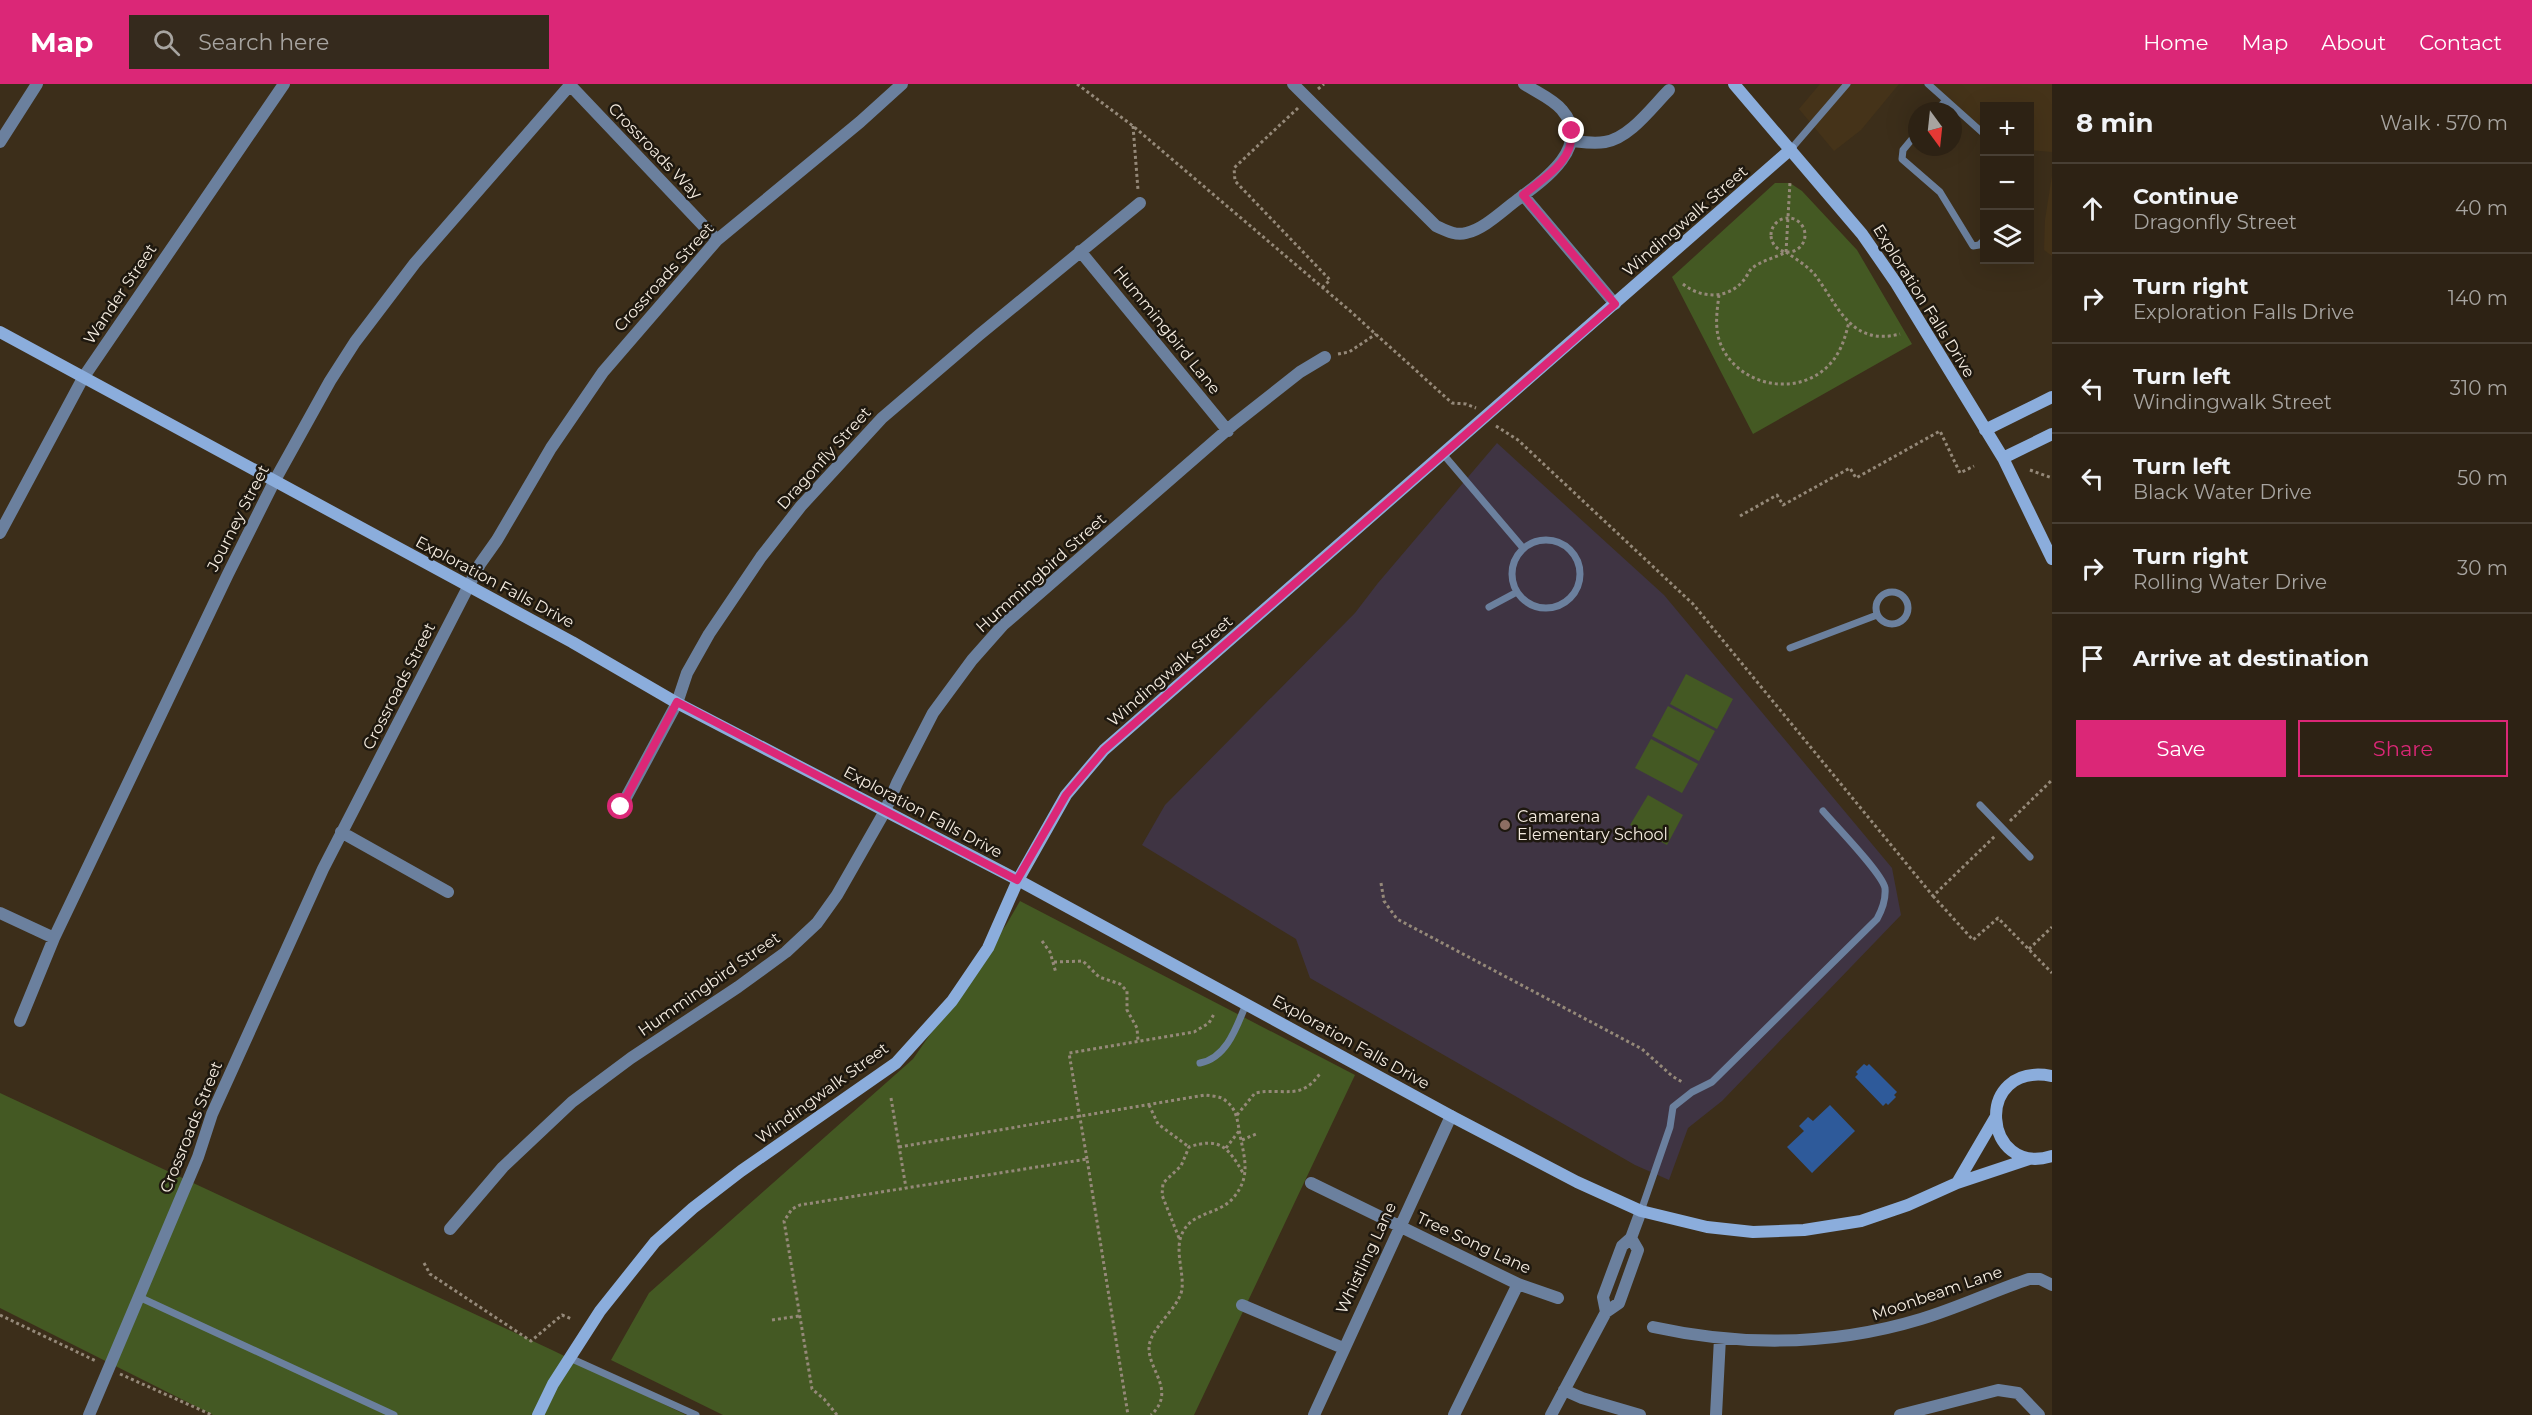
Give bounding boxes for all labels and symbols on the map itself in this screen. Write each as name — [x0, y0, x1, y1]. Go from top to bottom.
street label: Crossroads Way — [604, 99, 706, 203]
north arrow — [1908, 102, 1962, 156]
route end — [1558, 117, 1584, 143]
street label: Windingwalk Street — [1619, 161, 1752, 280]
street label: Crossroads Street — [610, 218, 718, 335]
street label: Exploration Falls Drive — [1869, 221, 1979, 381]
street label: Wander Street — [80, 240, 161, 348]
street label: Hummingbird Lane — [1109, 262, 1225, 398]
street label: Dragonfly Street — [773, 403, 875, 513]
street label: Journey Street — [203, 461, 273, 575]
street label: Hummingbird Street — [972, 509, 1110, 636]
street label: Exploration Falls Drive — [412, 532, 578, 632]
street label: Windingwalk Street — [1104, 611, 1237, 730]
street label: Crossroads Street — [359, 619, 439, 753]
street label: Exploration Falls Drive — [840, 762, 1006, 862]
route start — [607, 793, 633, 819]
place label: Camarena Elementary School — [1517, 807, 1668, 844]
marker: Camarena Elementary School — [1498, 818, 1512, 832]
street label: Hummingbird Street — [635, 928, 784, 1040]
street label: Exploration Falls Drive — [1269, 991, 1433, 1093]
street label: Windingwalk Street — [752, 1038, 892, 1147]
street label: Crossroads Street — [156, 1058, 226, 1195]
street label: Whistling Lane — [1332, 1199, 1400, 1317]
street label: Tree Song Lane — [1414, 1208, 1534, 1278]
street label: Moonbeam Lane — [1869, 1262, 2005, 1324]

